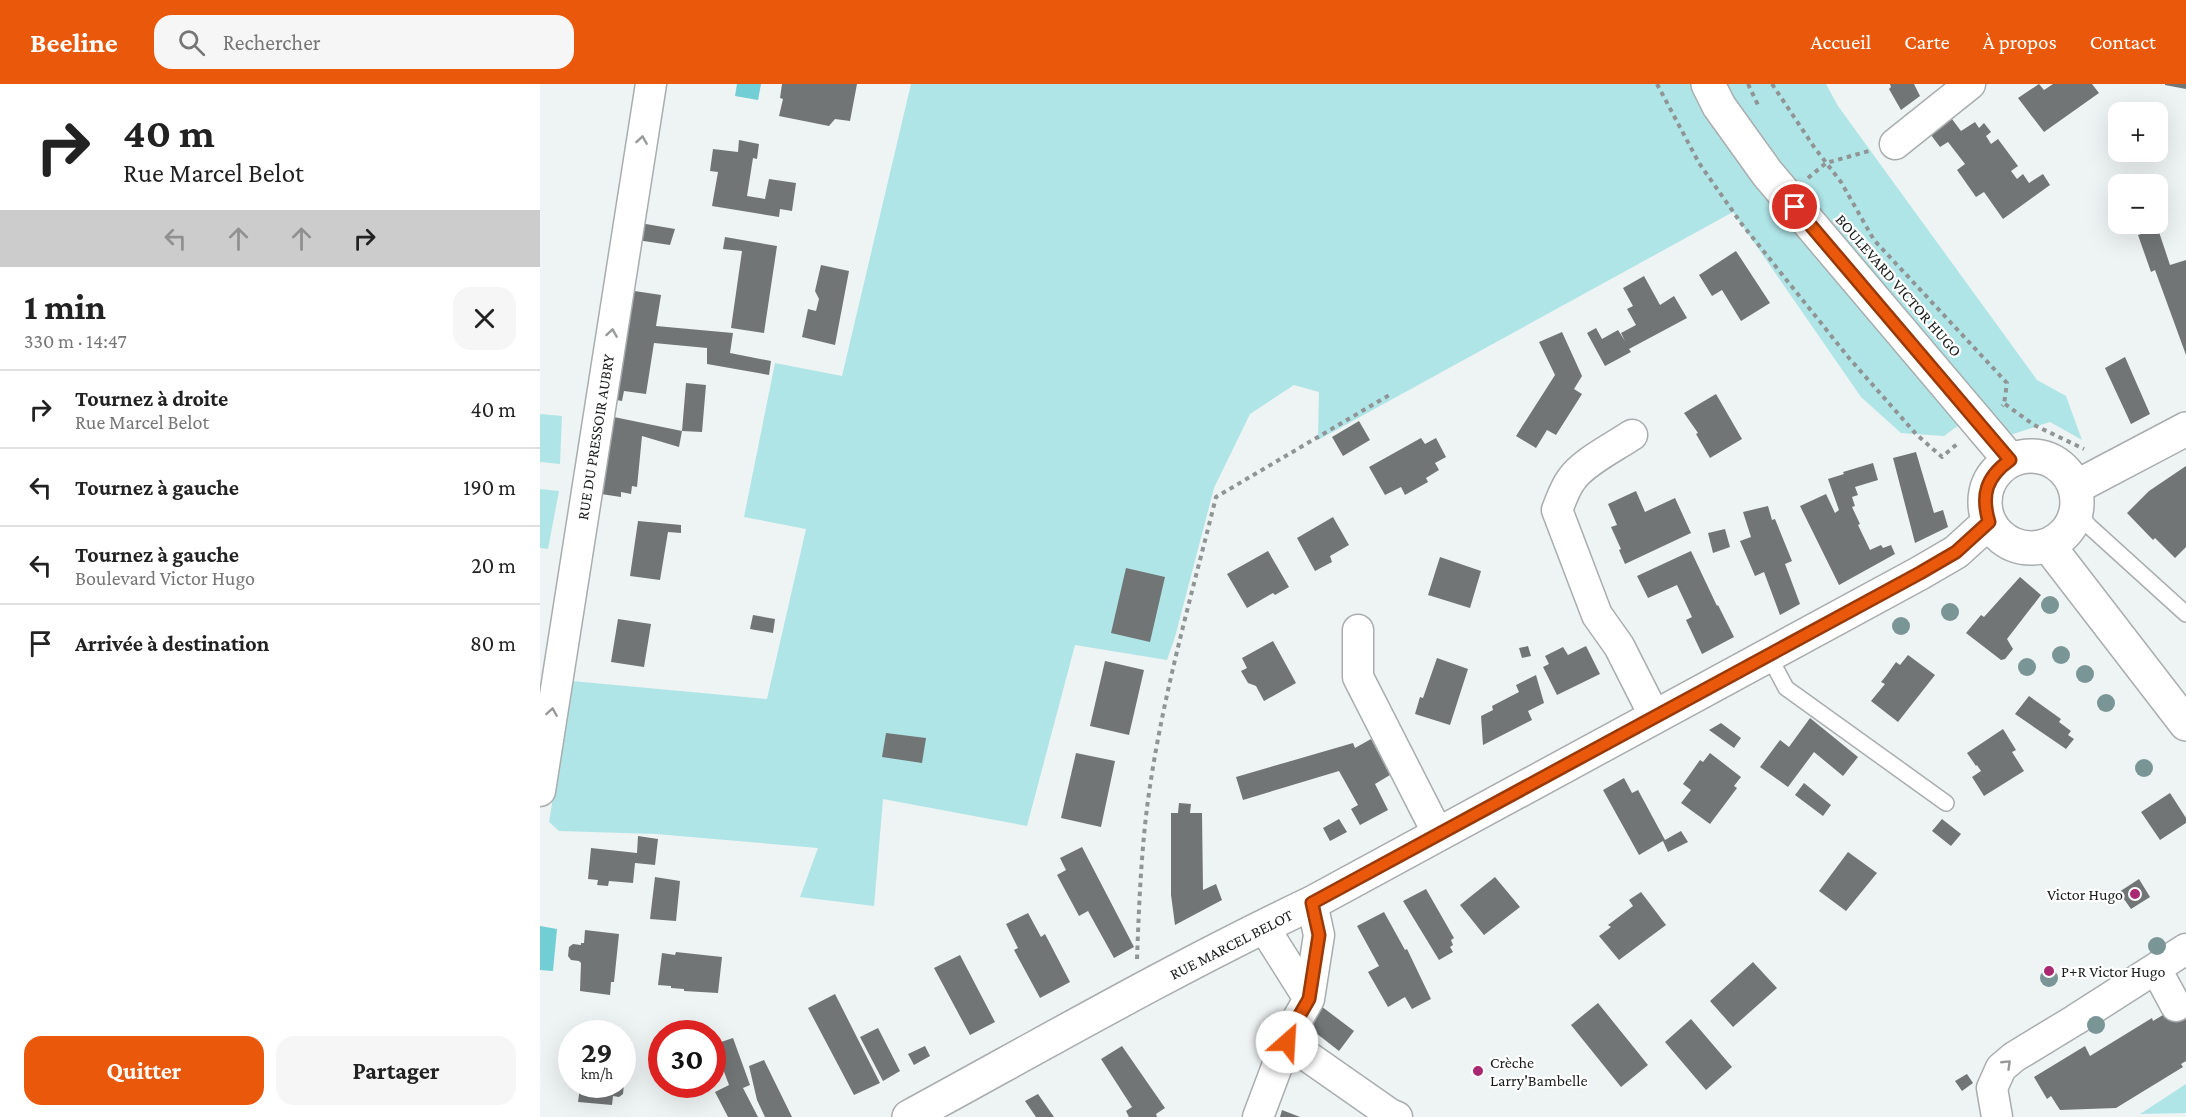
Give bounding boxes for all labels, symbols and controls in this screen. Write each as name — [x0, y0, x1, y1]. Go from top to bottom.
search box — [154, 15, 574, 69]
icon: search — [175, 26, 208, 59]
text: Beeline — [30, 27, 118, 58]
text: Rechercher — [223, 30, 321, 55]
text: Accueil — [1811, 30, 1871, 54]
text: Carte — [1904, 30, 1950, 54]
text: À propos — [1983, 30, 2057, 54]
text: Contact — [2090, 30, 2156, 54]
map controls — [2108, 102, 2168, 234]
button: + — [2108, 102, 2168, 162]
icon: right — [24, 108, 102, 186]
text: 40 m — [123, 109, 215, 156]
one-way arrow — [635, 135, 648, 145]
text: Rue Marcel Belot — [123, 158, 304, 188]
button: − — [2108, 174, 2168, 234]
pin — [1769, 181, 1820, 232]
icon: arrive — [1778, 190, 1811, 223]
street label: BOULEVARD VICTOR HUGO — [1832, 211, 1965, 360]
icon: left — [159, 222, 192, 255]
icon: ahead — [222, 222, 255, 255]
icon: ahead — [285, 222, 318, 255]
icon: right — [348, 222, 381, 255]
text: 1 min — [24, 287, 106, 327]
button: close — [453, 287, 516, 350]
one-way arrow — [605, 328, 617, 337]
text: 330 m · 14:47 — [24, 330, 127, 352]
street label: RUE DU PRESSOIR AUBRY — [574, 352, 617, 521]
text: Tournez à droite — [75, 386, 228, 411]
icon: right — [24, 393, 57, 426]
text: 40 m — [471, 397, 516, 422]
text: Rue Marcel Belot — [75, 411, 209, 433]
icon: left — [24, 471, 57, 504]
text: Tournez à gauche — [75, 475, 239, 500]
text: 190 m — [463, 475, 516, 500]
text: Tournez à gauche — [75, 542, 239, 567]
icon: left — [24, 549, 57, 582]
text: 20 m — [471, 553, 516, 578]
text: Boulevard Victor Hugo — [75, 567, 255, 589]
icon: arrive — [24, 627, 57, 660]
text: Arrivée à destination — [75, 631, 269, 656]
text: 80 m — [470, 631, 516, 656]
one-way arrow — [546, 707, 558, 717]
place label: Victor Hugo — [2047, 886, 2123, 904]
marker: Victor Hugo — [2128, 887, 2142, 901]
street label: RUE MARCEL BELOT — [1167, 906, 1296, 983]
place label: P+R Victor Hugo — [2061, 963, 2165, 981]
marker: P+R Victor Hugo — [2042, 964, 2056, 978]
position arrow — [1255, 1010, 1319, 1074]
speed limit sign: 30 — [648, 1020, 726, 1098]
text: 29 — [581, 1035, 613, 1068]
button: Quitter — [24, 1036, 264, 1105]
button: Partager — [276, 1036, 516, 1105]
place label: Crèche Larry'Bambelle — [1490, 1054, 1588, 1090]
one-way arrow — [2000, 1060, 2010, 1071]
marker: Crèche Larry'Bambelle — [1471, 1064, 1485, 1078]
text: km/h — [581, 1066, 613, 1082]

